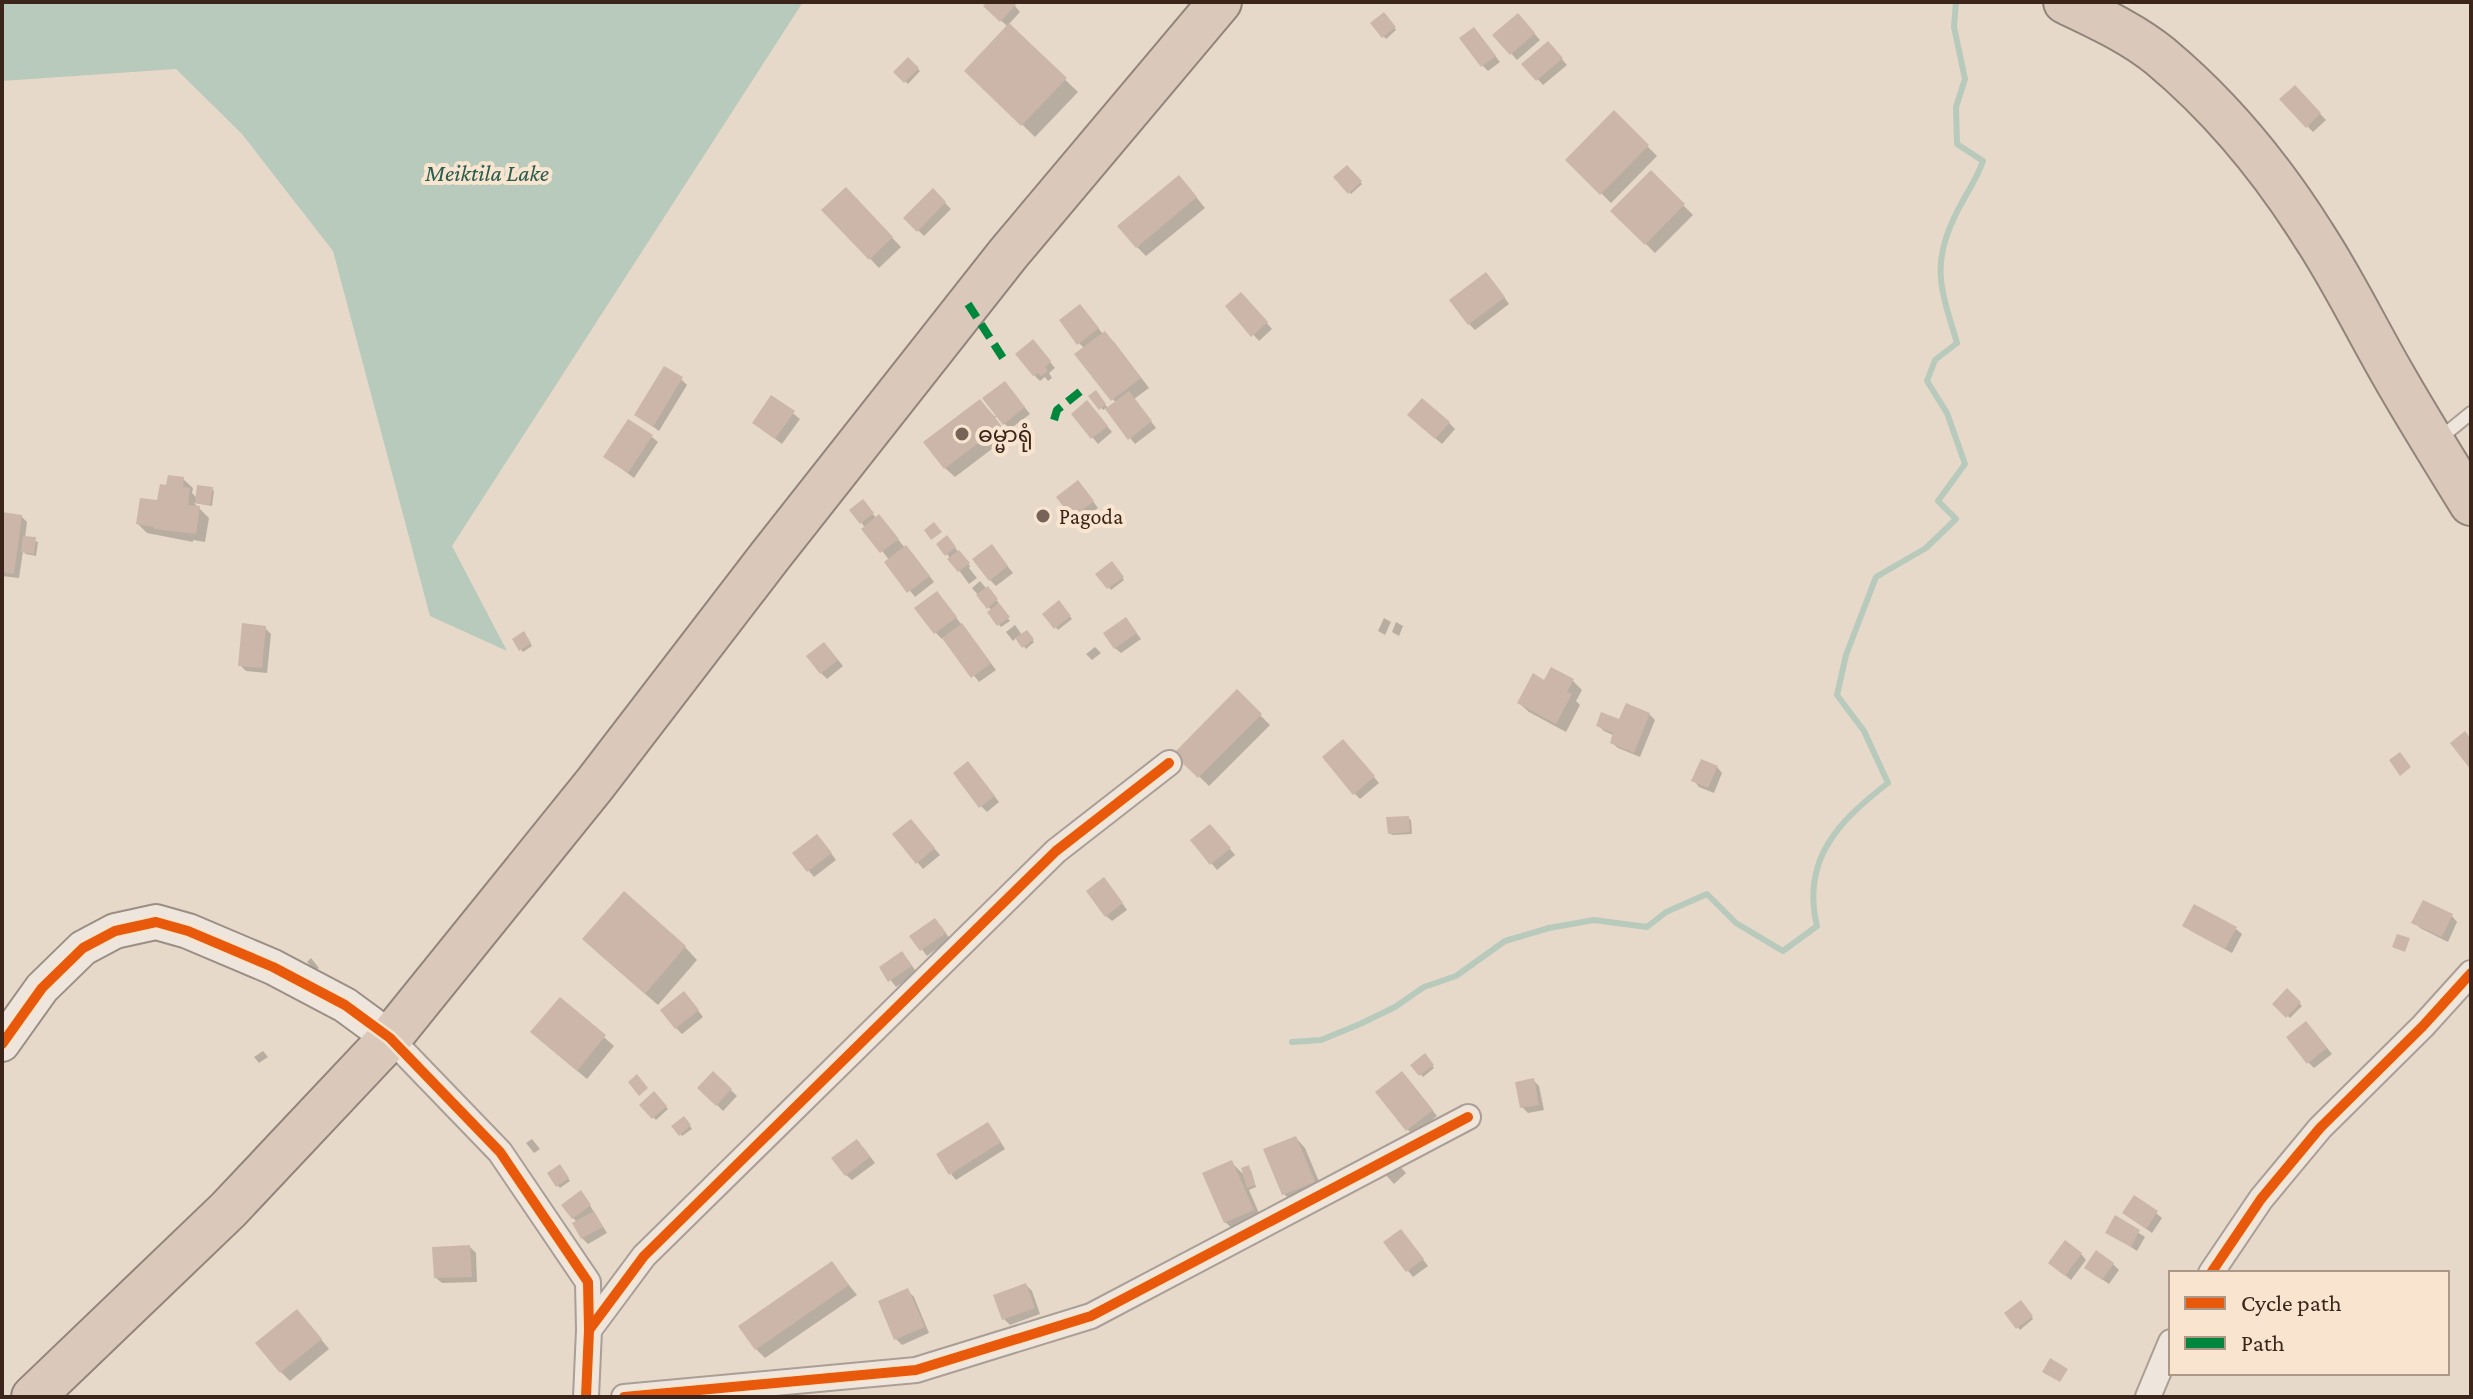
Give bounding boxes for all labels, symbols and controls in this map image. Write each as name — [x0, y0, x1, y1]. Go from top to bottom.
water label: Meiktila Lake — [424, 159, 549, 186]
place label: ဓမ္မာရုံ — [978, 422, 1033, 453]
marker: ဓမ္မာရုံ — [953, 425, 971, 443]
place label: Pagoda — [1059, 504, 1123, 529]
marker: Pagoda — [1034, 507, 1052, 525]
legend — [2169, 1271, 2449, 1375]
text: Cycle path — [2241, 1289, 2342, 1316]
text: Path — [2241, 1329, 2285, 1356]

